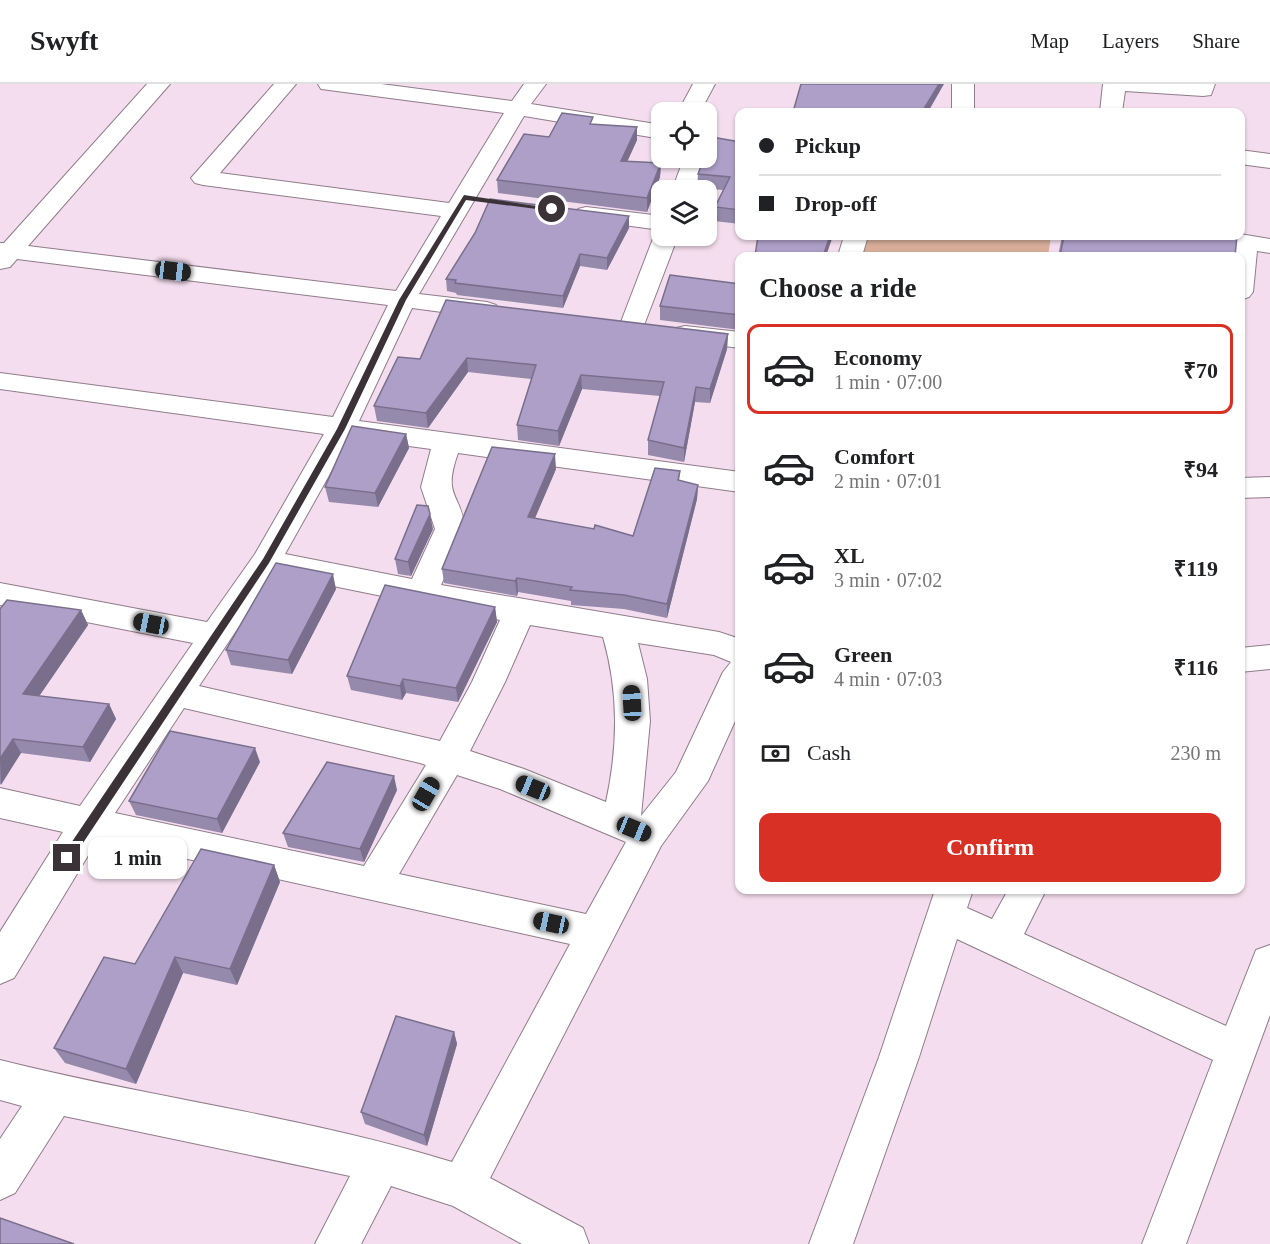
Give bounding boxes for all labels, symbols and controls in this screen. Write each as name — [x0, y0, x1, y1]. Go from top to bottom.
text: Swyft — [30, 25, 98, 56]
text: Map — [1031, 29, 1069, 53]
text: Layers — [1102, 29, 1159, 53]
text: Share — [1192, 29, 1240, 53]
map controls — [651, 102, 717, 246]
button: locate — [651, 102, 717, 168]
text: Pickup — [795, 133, 861, 158]
button: layers — [651, 180, 717, 246]
text: Drop-off — [795, 191, 876, 216]
route start — [538, 195, 565, 222]
car — [154, 260, 192, 282]
text: Choose a ride — [759, 273, 917, 303]
icon: car — [762, 342, 816, 396]
text: Economy — [834, 345, 922, 370]
text: ₹70 — [1183, 358, 1218, 383]
text: 1 min · 07:00 — [834, 371, 942, 393]
icon: car — [762, 441, 816, 495]
text: Comfort — [834, 444, 915, 469]
text: ₹94 — [1183, 457, 1218, 482]
text: 2 min · 07:01 — [834, 470, 942, 492]
icon: car — [762, 540, 816, 594]
text: XL — [834, 543, 865, 568]
text: ₹119 — [1174, 556, 1218, 581]
text: 3 min · 07:02 — [834, 569, 942, 591]
car — [132, 612, 170, 636]
icon: car — [762, 639, 816, 693]
text: Green — [834, 642, 892, 667]
text: ₹116 — [1174, 655, 1218, 680]
text: 4 min · 07:03 — [834, 668, 942, 690]
car — [622, 685, 642, 721]
icon: cash — [759, 737, 792, 770]
text: Cash — [807, 740, 851, 765]
text: 230 m — [1170, 742, 1221, 764]
car — [513, 773, 553, 803]
car — [409, 774, 443, 814]
button: Confirm — [759, 813, 1221, 882]
car — [614, 814, 654, 844]
callout: 1 min — [88, 837, 187, 879]
route end — [53, 844, 80, 871]
text: 1 min — [113, 847, 162, 869]
car — [532, 910, 570, 936]

